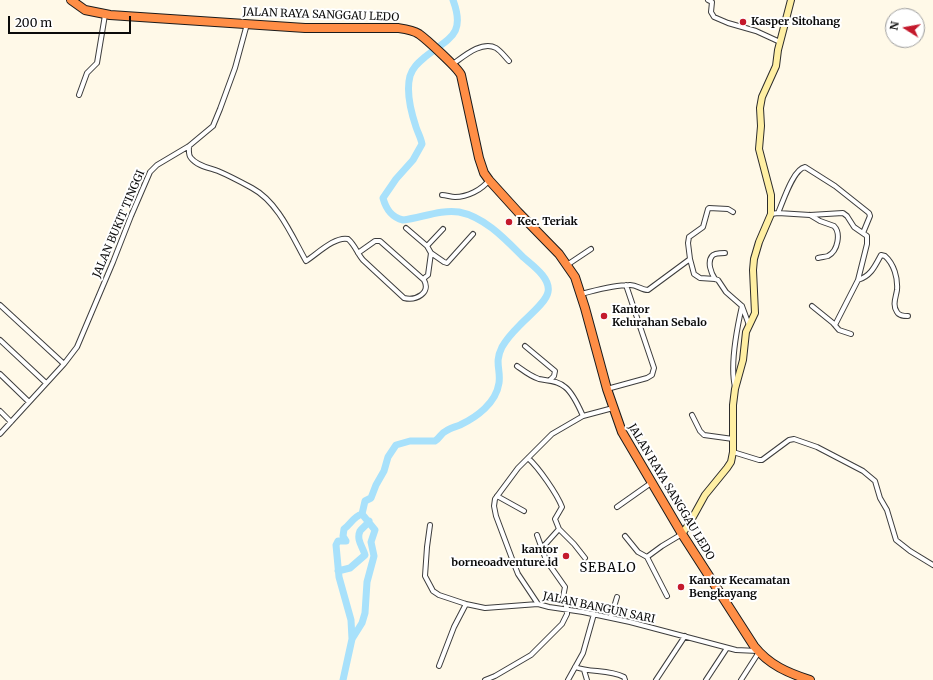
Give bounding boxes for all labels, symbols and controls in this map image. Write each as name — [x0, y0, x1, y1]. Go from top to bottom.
street label: JALAN RAYA SANGGAU LEDO — [242, 6, 400, 24]
scale bar — [10, 8, 133, 34]
north arrow — [885, 8, 925, 48]
text: 200 m — [15, 15, 52, 30]
place label: Kasper Sitohang — [751, 15, 840, 29]
marker: Kasper Sitohang — [738, 17, 748, 27]
text: N — [886, 20, 902, 32]
street label: JALAN BUKIT TINGGI — [90, 168, 148, 280]
place label: Kec. Teriak — [517, 215, 578, 229]
marker: Kec. Teriak — [504, 217, 514, 227]
place label: Kantor Kelurahan Sebalo — [612, 303, 707, 329]
marker: Kantor Kelurahan Sebalo — [599, 311, 609, 321]
street label: JALAN RAYA SANGGAU LEDO — [625, 421, 717, 563]
place label: kantor borneoadventure.id — [451, 543, 558, 569]
marker: kantor borneoadventure.id — [561, 551, 571, 561]
district label: SEBALO — [579, 560, 637, 576]
place label: Kantor Kecamatan Bengkayang — [689, 574, 790, 600]
marker: Kantor Kecamatan Bengkayang — [676, 582, 686, 592]
street label: JALAN BANGUN SARI — [542, 590, 656, 626]

